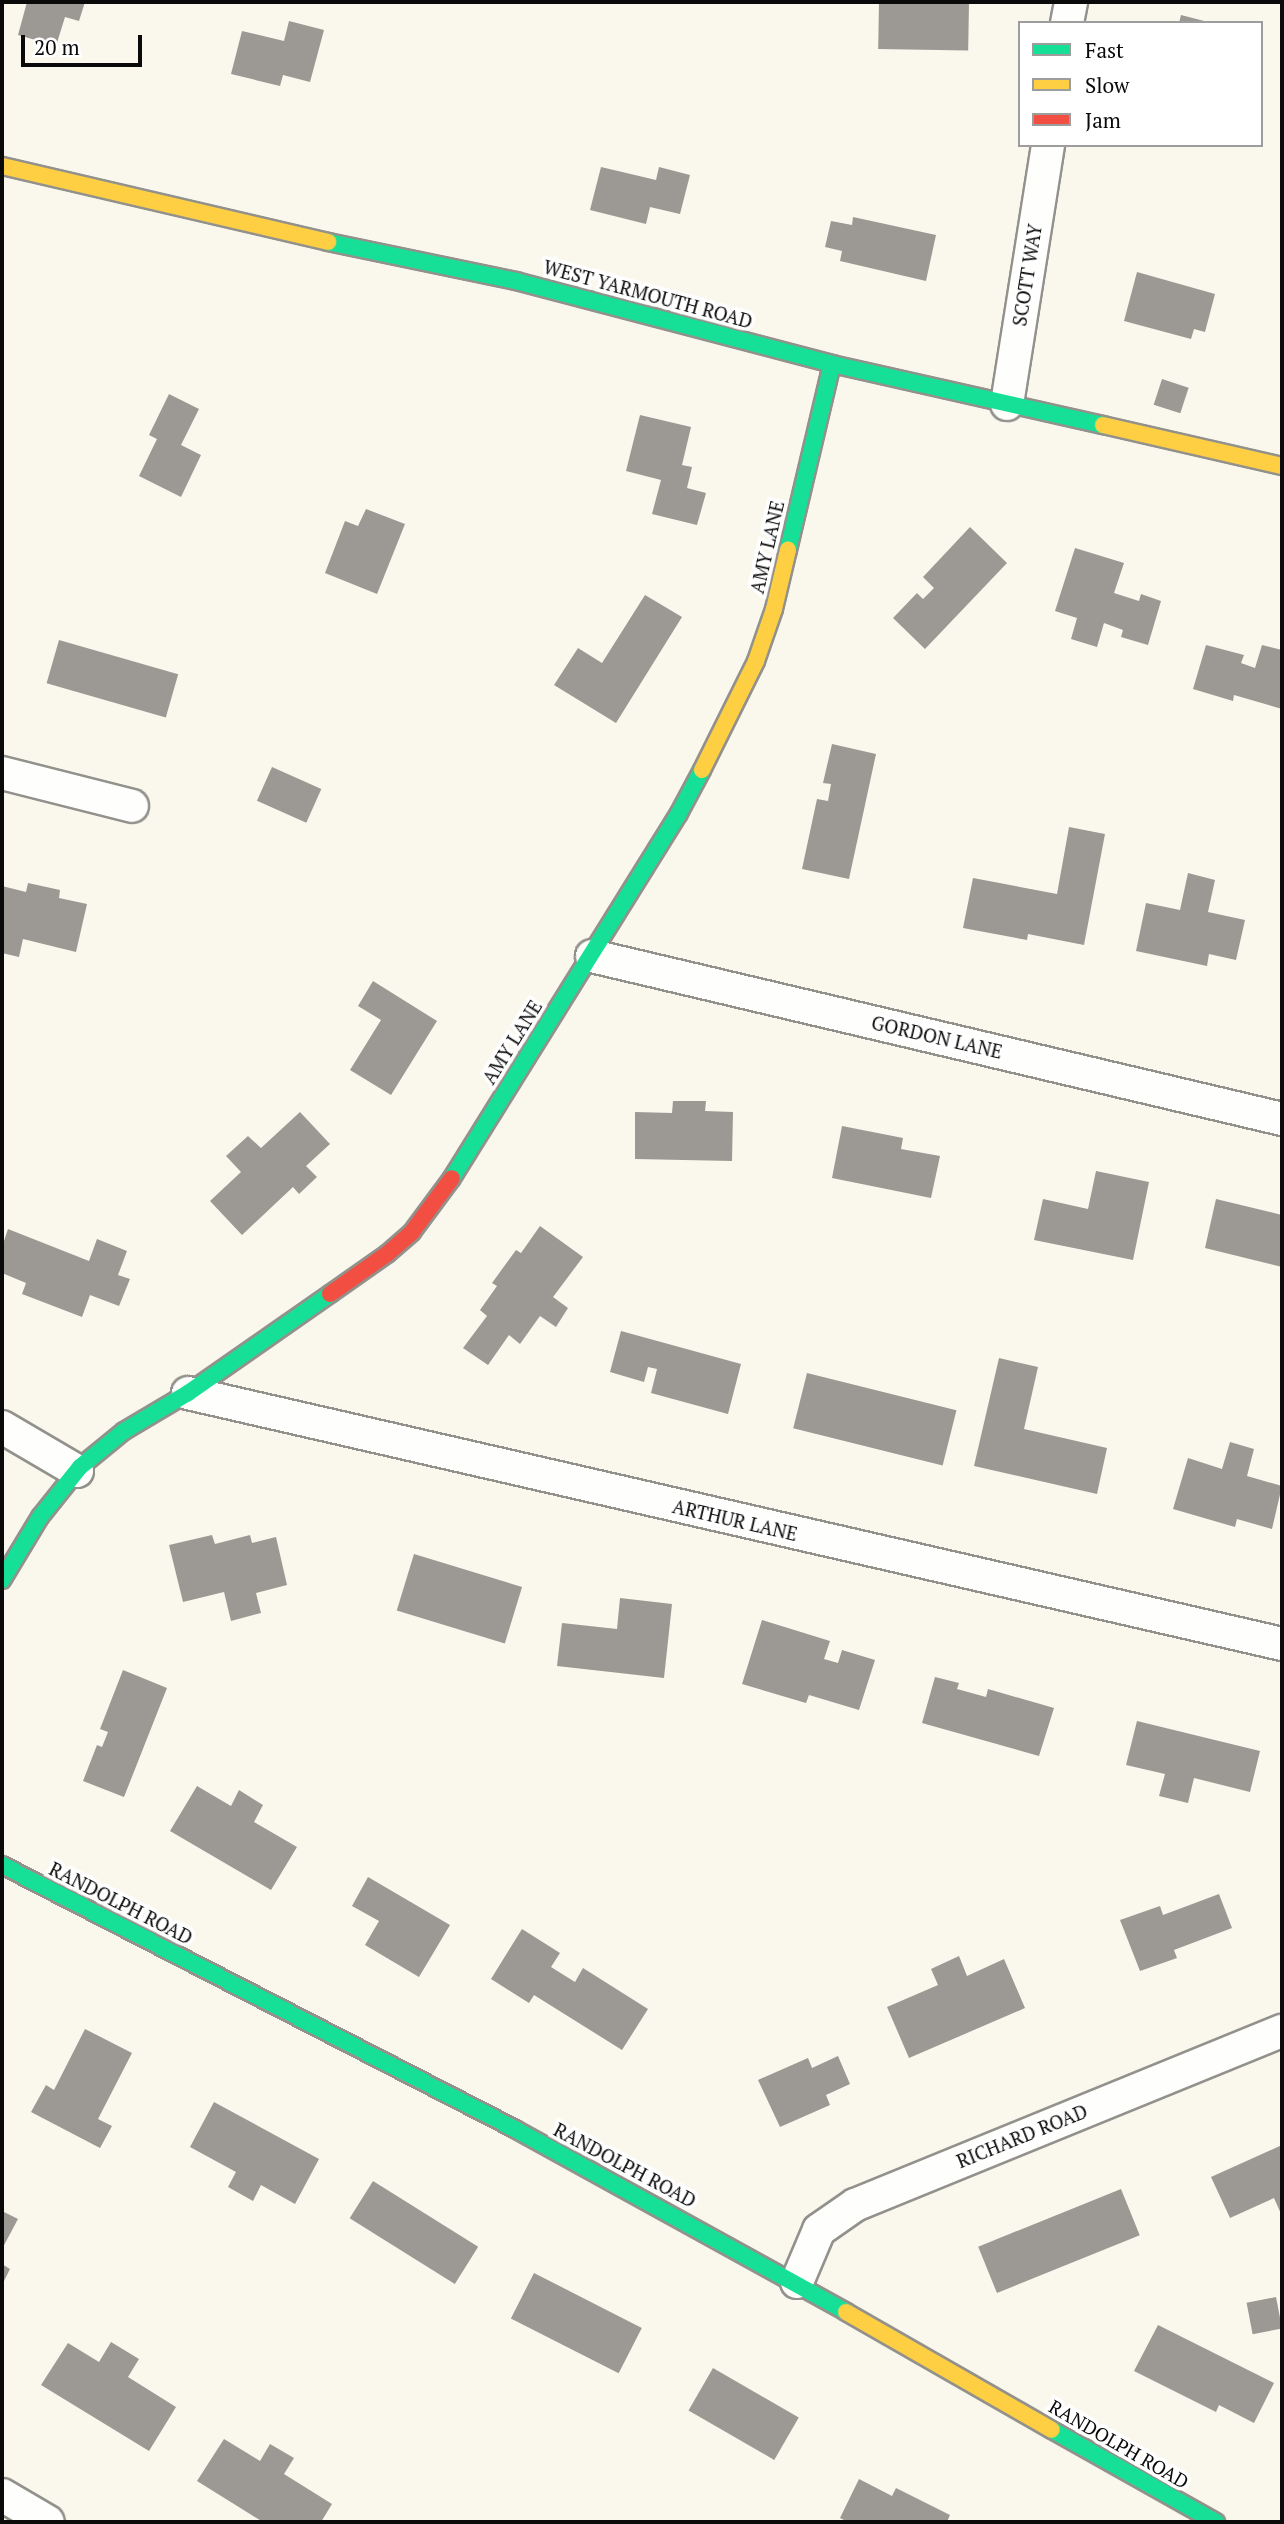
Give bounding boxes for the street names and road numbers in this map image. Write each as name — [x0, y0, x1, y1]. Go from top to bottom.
street label: SCOTT WAY — [1008, 222, 1046, 328]
street label: WEST YARMOUTH ROAD — [541, 255, 755, 333]
street label: AMY LANE — [745, 498, 789, 596]
street label: AMY LANE — [477, 996, 547, 1088]
street label: GORDON LANE — [869, 1011, 1005, 1063]
street label: ARTHUR LANE — [670, 1495, 800, 1545]
street label: RANDOLPH ROAD — [46, 1857, 196, 1949]
street label: RICHARD ROAD — [953, 2099, 1091, 2173]
street label: RANDOLPH ROAD — [550, 2118, 700, 2212]
street label: RANDOLPH ROAD — [1045, 2395, 1193, 2493]

